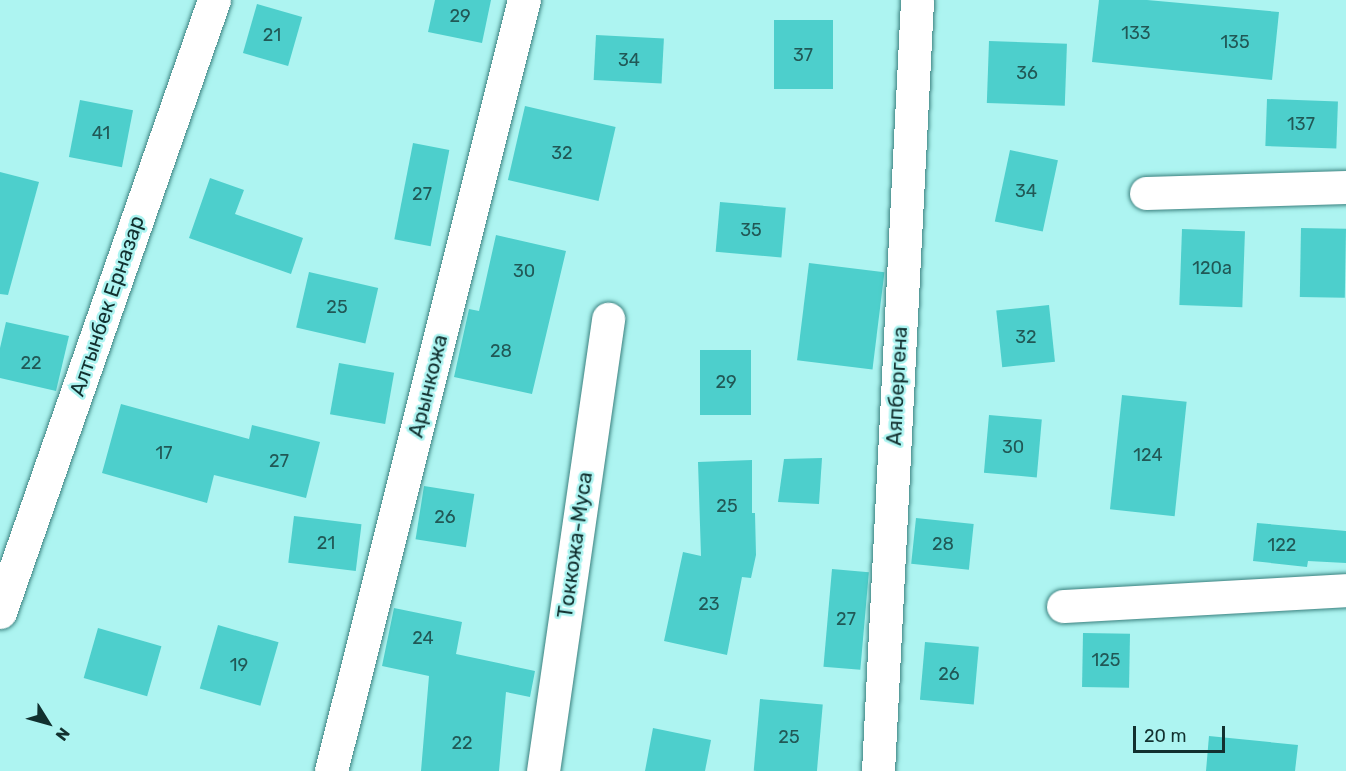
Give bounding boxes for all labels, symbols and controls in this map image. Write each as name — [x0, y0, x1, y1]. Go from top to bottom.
house number: 29 — [449, 5, 471, 27]
house number: 133 — [1121, 22, 1151, 44]
house number: 21 — [263, 24, 281, 46]
house number: 135 — [1220, 31, 1250, 53]
house number: 37 — [793, 44, 813, 66]
house number: 34 — [618, 49, 640, 71]
house number: 36 — [1016, 62, 1038, 84]
house number: 137 — [1287, 113, 1315, 135]
house number: 41 — [92, 122, 110, 144]
house number: 32 — [551, 142, 573, 164]
house number: 34 — [1015, 180, 1037, 202]
house number: 27 — [412, 183, 432, 205]
street label: Алтынбек Ерназар — [64, 212, 150, 400]
house number: 35 — [740, 219, 762, 241]
house number: 120а — [1192, 257, 1232, 279]
house number: 30 — [513, 260, 535, 282]
house number: 25 — [326, 296, 348, 318]
street label: Аяпбергена — [881, 326, 913, 446]
house number: 32 — [1015, 326, 1037, 348]
street label: Арынкожа — [403, 332, 453, 440]
house number: 28 — [490, 340, 512, 362]
house number: 22 — [20, 352, 42, 374]
house number: 29 — [715, 371, 737, 393]
house number: 30 — [1002, 436, 1024, 458]
house number: 17 — [156, 442, 172, 464]
house number: 124 — [1133, 444, 1163, 466]
house number: 27 — [269, 450, 289, 472]
street label: Токкожа-Муса — [552, 470, 598, 620]
house number: 25 — [716, 495, 738, 517]
house number: 26 — [434, 506, 456, 528]
house number: 21 — [317, 532, 335, 554]
house number: 28 — [932, 533, 954, 555]
house number: 122 — [1268, 534, 1296, 556]
house number: 23 — [698, 593, 720, 615]
house number: 27 — [836, 608, 856, 630]
house number: 24 — [412, 627, 434, 649]
house number: 125 — [1092, 649, 1120, 671]
house number: 19 — [230, 654, 248, 676]
house number: 26 — [938, 663, 960, 685]
north arrow — [18, 693, 78, 753]
scale bar — [1136, 714, 1228, 752]
text: N — [52, 724, 74, 744]
text: 20 m — [1144, 725, 1186, 747]
house number: 25 — [778, 726, 800, 748]
house number: 22 — [451, 732, 473, 754]

